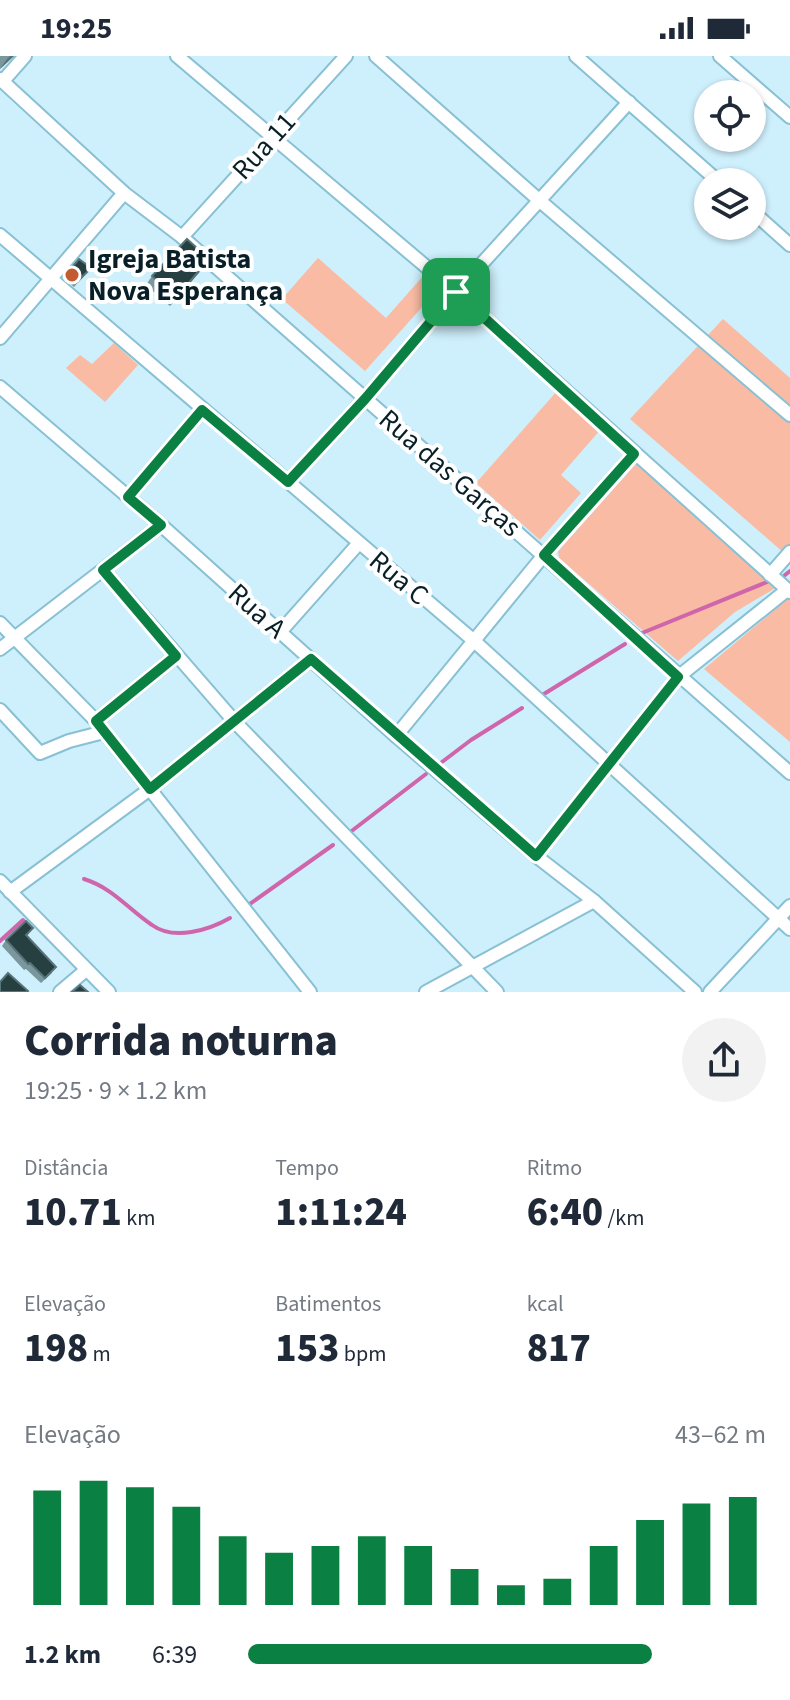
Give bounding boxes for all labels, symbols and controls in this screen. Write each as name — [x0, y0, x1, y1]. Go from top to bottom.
text: 19:25 — [40, 7, 112, 50]
map controls — [694, 80, 766, 240]
button: locate — [694, 80, 766, 152]
street label: Rua 11 — [223, 103, 305, 189]
button: layers — [694, 168, 766, 240]
place label: Igreja Batista Nova Esperança — [88, 239, 283, 311]
pin — [422, 258, 490, 326]
marker: Igreja Batista Nova Esperança — [63, 266, 81, 284]
icon: arrive — [434, 270, 478, 314]
street label: Rua das Garças — [370, 400, 530, 546]
street label: Rua C — [361, 541, 437, 615]
street label: Rua A — [219, 574, 296, 648]
text: Corrida noturna — [24, 1010, 338, 1073]
button: share — [682, 1018, 766, 1102]
text: 19:25 · 9 × 1.2 km — [24, 1072, 207, 1109]
text: Distância — [24, 1152, 108, 1184]
text: Tempo — [275, 1152, 339, 1184]
text: Ritmo — [527, 1152, 582, 1184]
text: 10.71 — [24, 1184, 122, 1241]
text: 1:11:24 — [275, 1184, 407, 1241]
text: 6:40 — [527, 1184, 603, 1241]
text: km — [122, 1202, 155, 1234]
text: /km — [603, 1202, 644, 1234]
text: Elevação — [24, 1288, 106, 1320]
text: Batimentos — [275, 1288, 381, 1320]
text: kcal — [527, 1288, 564, 1320]
text: 198 — [24, 1320, 88, 1377]
text: 153 — [275, 1320, 339, 1377]
text: 817 — [527, 1320, 591, 1377]
text: m — [88, 1338, 111, 1370]
text: bpm — [339, 1338, 386, 1370]
text: Elevação — [24, 1416, 121, 1453]
text: 43–62 m — [675, 1416, 766, 1453]
text: 1.2 km — [24, 1636, 101, 1673]
text: 6:39 — [152, 1636, 197, 1673]

